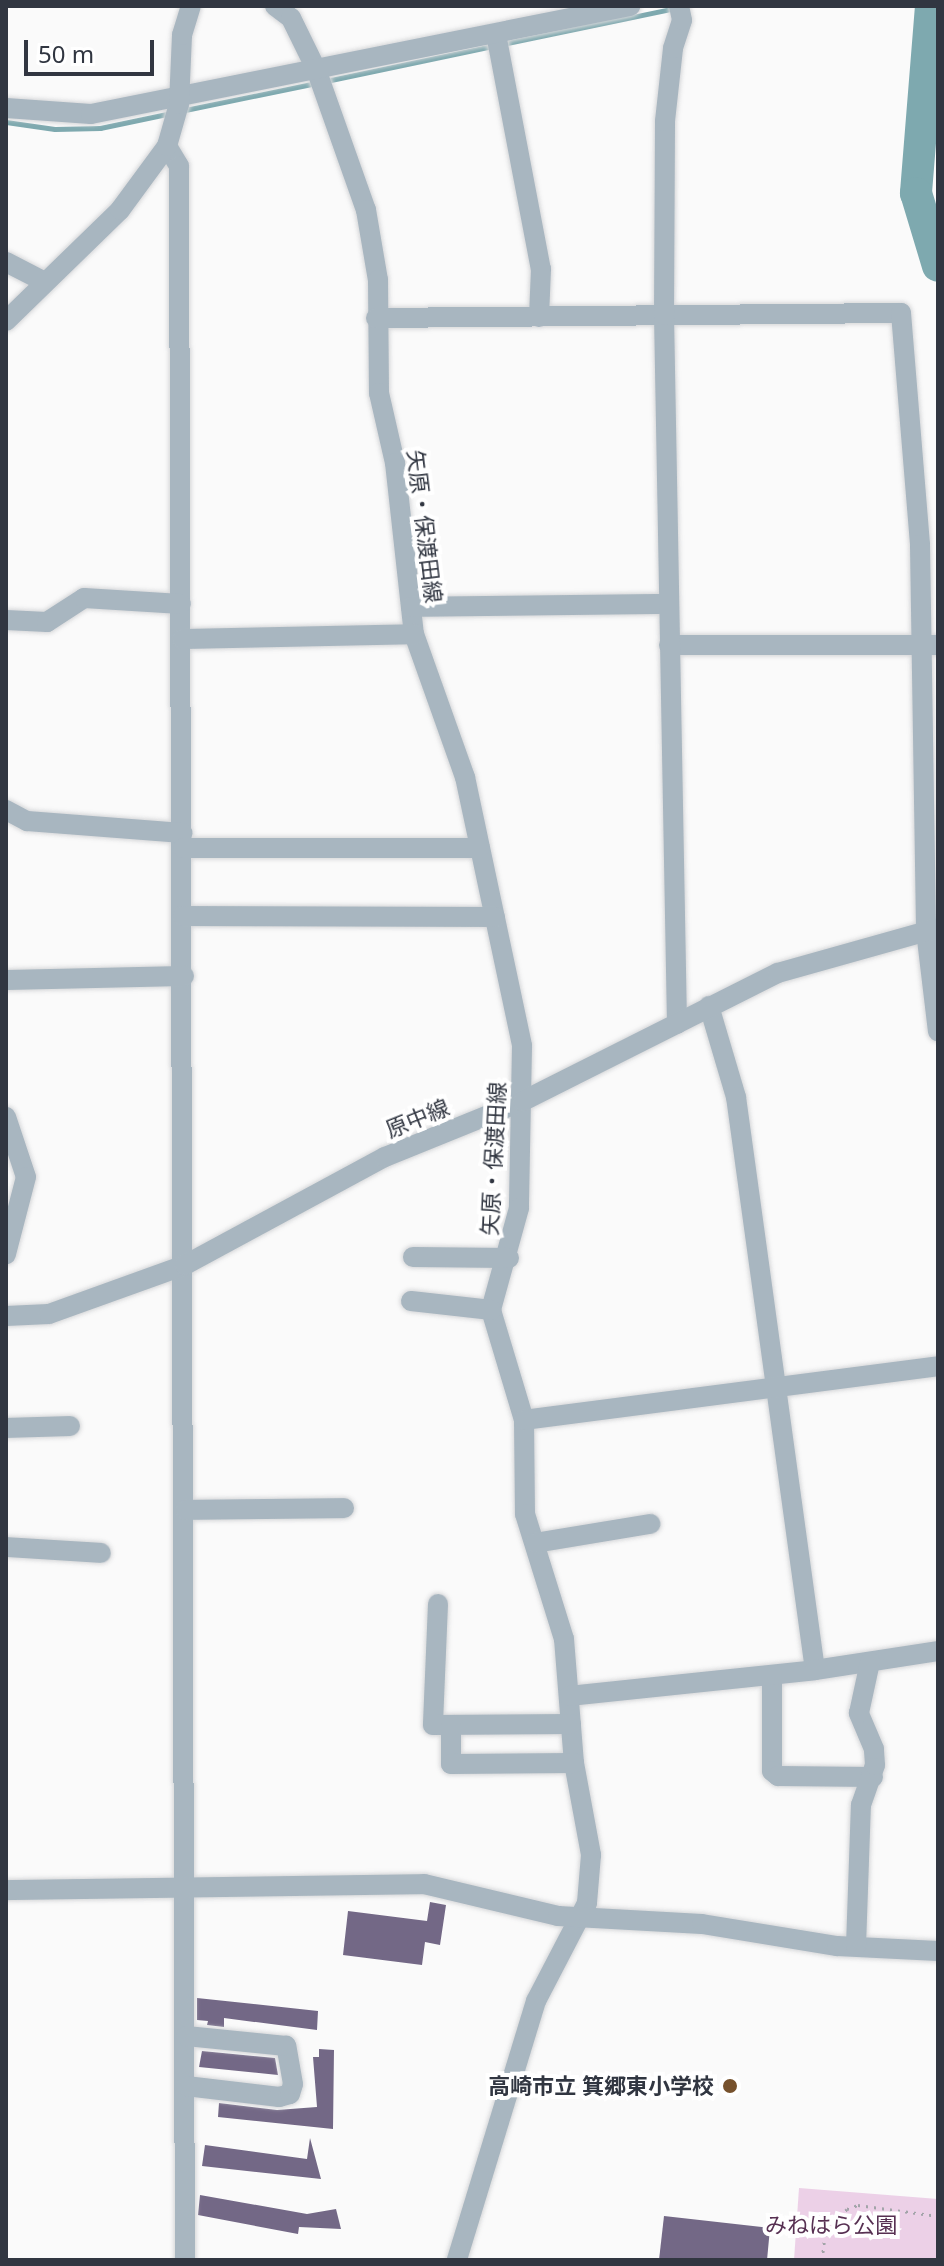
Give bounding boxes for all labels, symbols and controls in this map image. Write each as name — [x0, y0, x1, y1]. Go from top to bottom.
scale bar — [28, 24, 158, 74]
text: 50 m — [38, 37, 94, 70]
street label: 矢原・保渡田線 — [403, 448, 447, 604]
street label: 矢原・保渡田線 — [476, 1081, 510, 1237]
street label: 原中線 — [381, 1093, 453, 1143]
place label: 高崎市立 箕郷東小学校 — [488, 2073, 714, 2099]
marker: 高崎市立 箕郷東小学校 — [721, 2077, 739, 2095]
park label: みねはら公園 — [765, 2212, 897, 2238]

